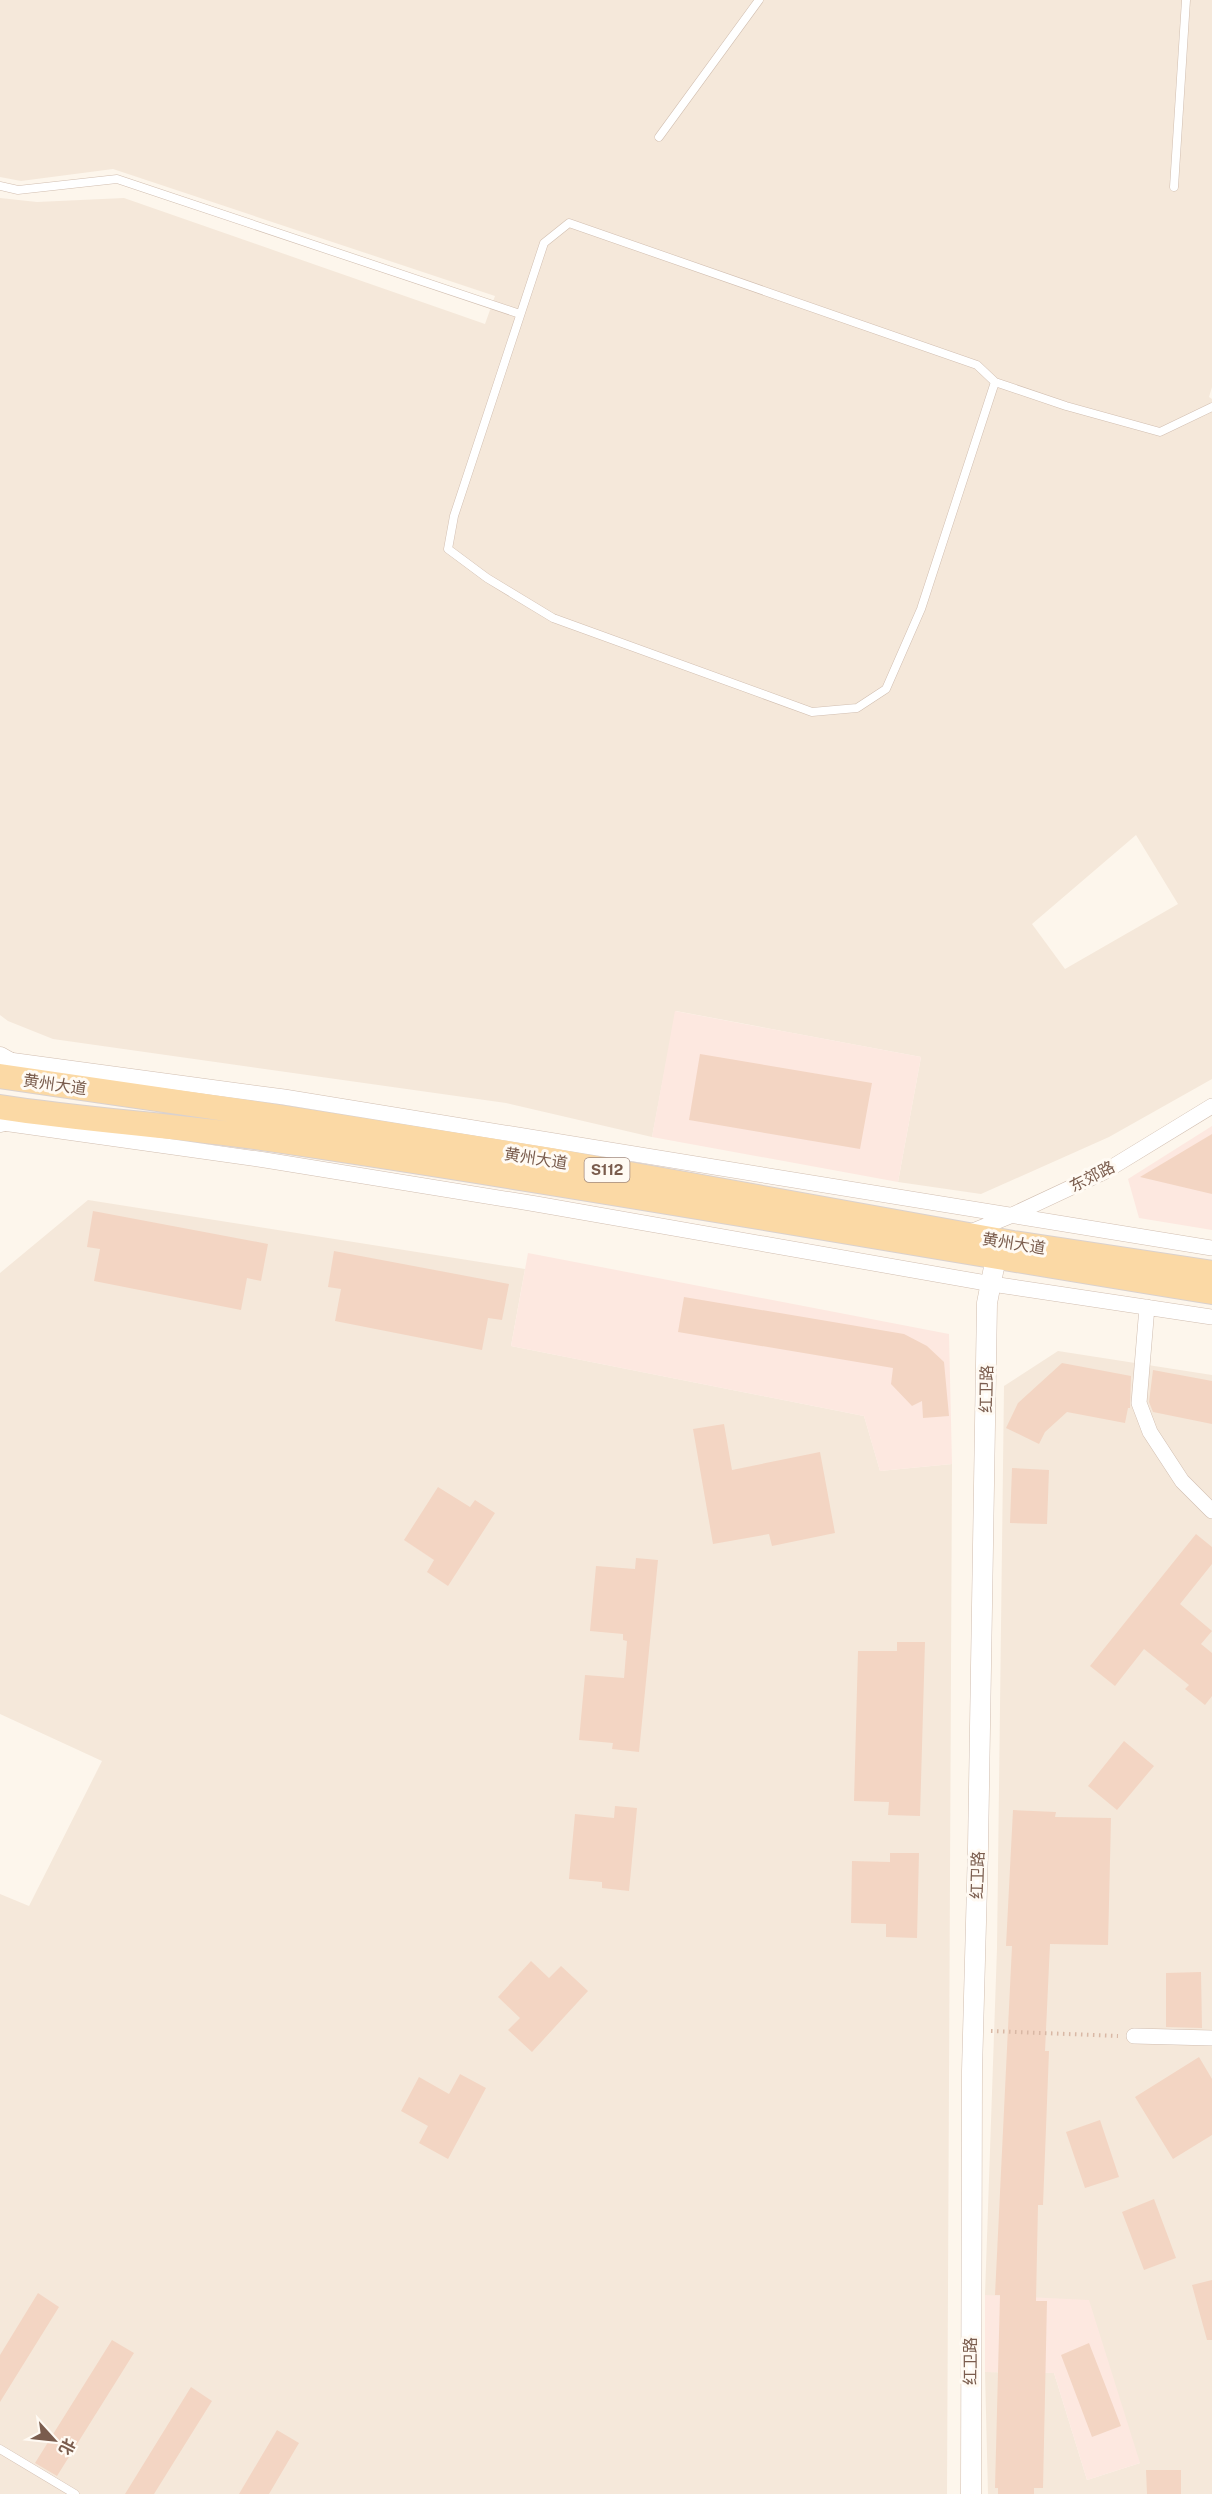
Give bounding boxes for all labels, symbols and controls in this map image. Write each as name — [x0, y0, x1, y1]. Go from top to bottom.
street label: 黄州大道 — [22, 1071, 88, 1098]
street label: 黄州大道 — [503, 1144, 569, 1173]
street label: 东郊路 — [1067, 1157, 1118, 1196]
road number: S112 — [584, 1158, 630, 1182]
street label: 黄州大道 — [981, 1229, 1047, 1258]
street label: 红卫路 — [977, 1365, 996, 1413]
street label: 红卫路 — [967, 1851, 988, 1899]
street label: 红卫路 — [961, 2337, 980, 2385]
north arrow — [24, 2410, 84, 2470]
text: 北 — [55, 2435, 79, 2458]

